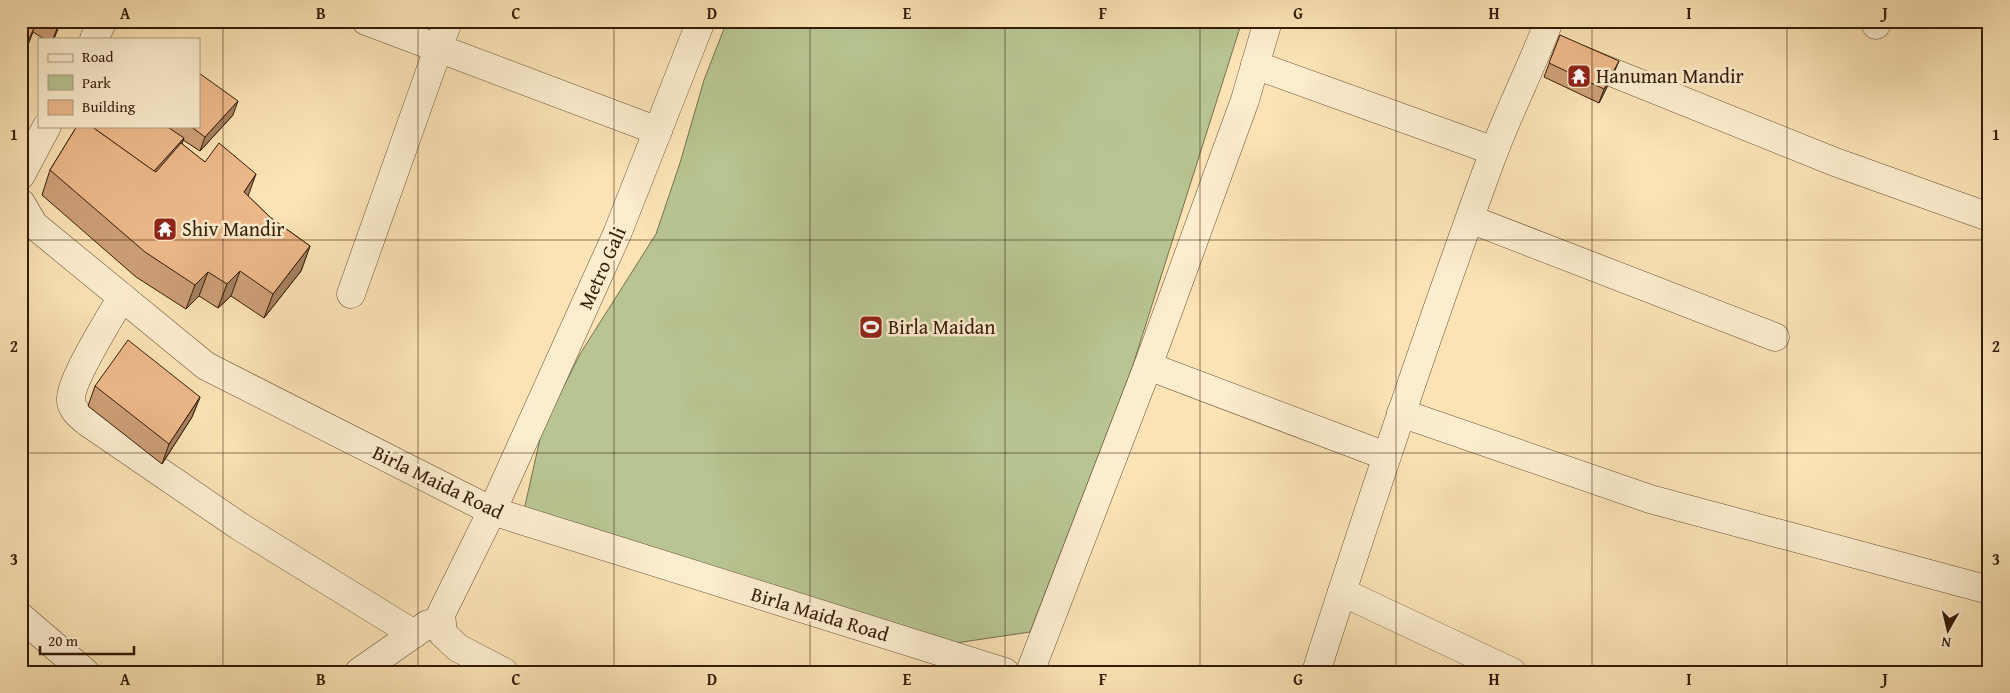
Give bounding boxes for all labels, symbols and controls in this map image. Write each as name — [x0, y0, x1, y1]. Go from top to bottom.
text: A — [120, 1, 131, 25]
text: B — [316, 1, 326, 25]
text: C — [511, 1, 521, 25]
text: D — [707, 1, 717, 25]
text: E — [903, 1, 912, 25]
text: F — [1099, 1, 1107, 25]
text: G — [1293, 1, 1303, 25]
text: H — [1488, 1, 1500, 25]
text: I — [1686, 1, 1692, 25]
text: J — [1879, 1, 1888, 25]
legend — [38, 38, 200, 128]
text: Road — [82, 46, 113, 67]
place label: Hanuman Mandir — [1596, 61, 1744, 90]
temple icon: Hanuman Mandir — [1566, 63, 1592, 89]
text: Park — [82, 72, 111, 93]
text: Building — [82, 96, 136, 117]
text: 1 — [10, 122, 18, 146]
text: 1 — [1992, 122, 2000, 146]
place label: Shiv Mandir — [182, 214, 285, 243]
temple icon: Shiv Mandir — [152, 216, 178, 242]
street label: Metro Gali — [570, 221, 633, 314]
place label: Birla Maidan — [888, 312, 996, 341]
sports icon: Birla Maidan — [858, 314, 884, 340]
text: 2 — [10, 334, 18, 358]
text: 2 — [1992, 334, 2000, 358]
street label: Birla Maida Road — [368, 437, 509, 526]
text: 3 — [10, 547, 18, 571]
text: 3 — [1992, 547, 2000, 571]
street label: Birla Maida Road — [748, 579, 893, 648]
north arrow — [1922, 606, 1972, 656]
scale bar — [40, 623, 134, 655]
text: 20 m — [48, 630, 79, 651]
text: N — [1940, 632, 1952, 653]
text: A — [120, 667, 131, 691]
text: B — [316, 667, 326, 691]
text: C — [511, 667, 521, 691]
text: D — [707, 667, 717, 691]
text: E — [903, 667, 912, 691]
text: F — [1099, 667, 1107, 691]
text: G — [1293, 667, 1303, 691]
text: H — [1488, 667, 1500, 691]
text: I — [1686, 667, 1692, 691]
text: J — [1879, 667, 1888, 691]

